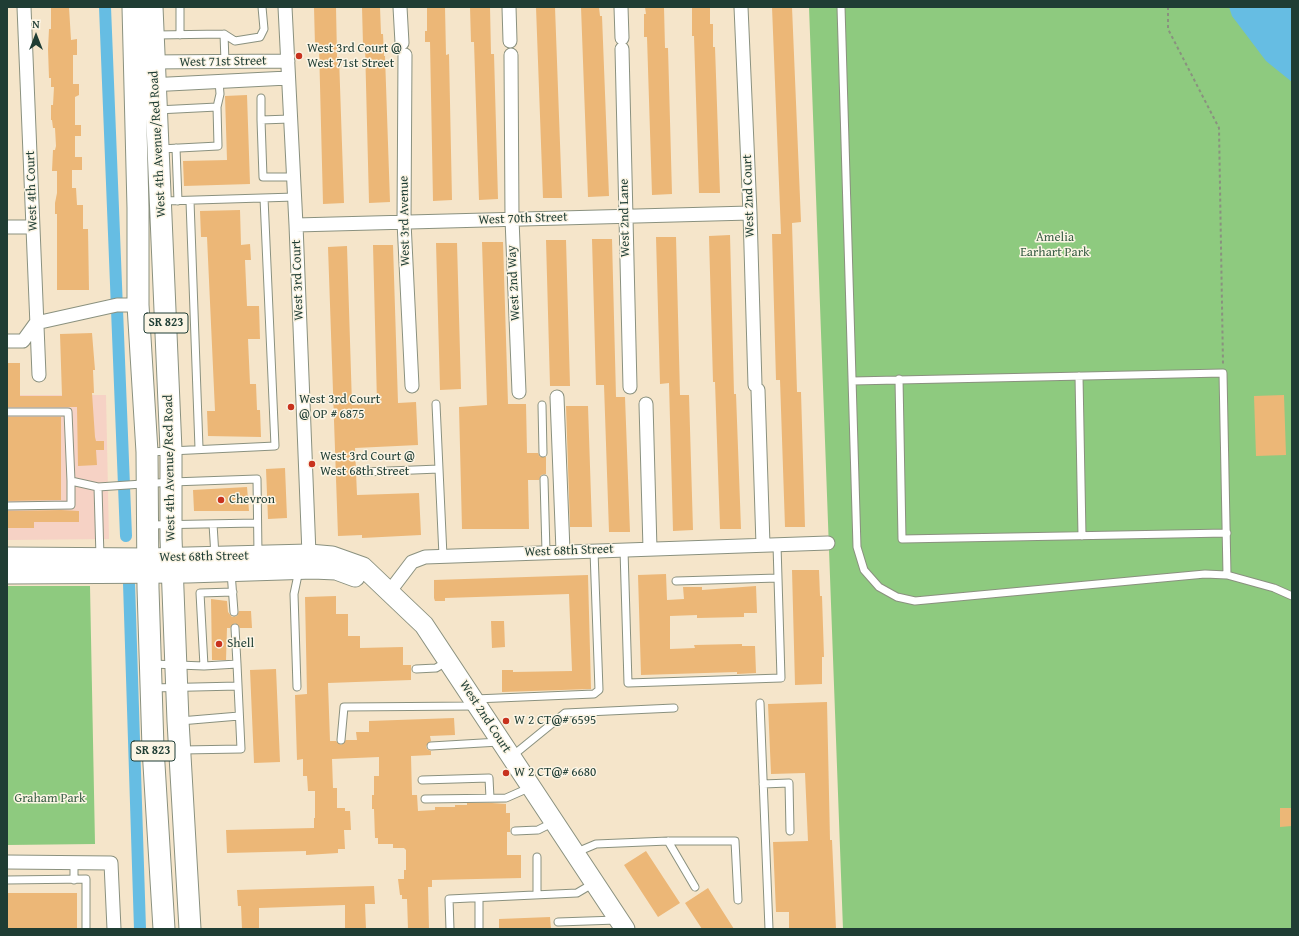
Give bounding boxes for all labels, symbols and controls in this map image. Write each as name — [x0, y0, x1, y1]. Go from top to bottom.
north arrow — [16, 16, 56, 56]
text: N — [32, 16, 40, 32]
place label: West 3rd Court @ West 71st Street — [307, 41, 402, 72]
marker: West 3rd Court @ West 71st Street — [294, 51, 304, 61]
street label: West 71st Street — [179, 53, 267, 71]
street label: West 4th Avenue/Red Road — [146, 70, 170, 218]
street label: West 4th Court — [23, 150, 41, 232]
street label: West 2nd Court — [740, 154, 758, 238]
street label: West 3rd Avenue — [396, 176, 414, 266]
street label: West 2nd Lane — [617, 179, 633, 257]
street label: West 70th Street — [478, 210, 568, 228]
park label: Amelia Earhart Park — [1020, 230, 1090, 261]
street label: West 3rd Court — [289, 239, 307, 321]
street label: West 2nd Way — [504, 245, 524, 321]
road number: SR 823 — [144, 313, 188, 333]
place label: West 3rd Court @ OP # 6875 — [299, 392, 380, 423]
street label: West 4th Avenue/Red Road — [161, 394, 179, 542]
marker: West 3rd Court @ OP # 6875 — [286, 402, 296, 412]
place label: West 3rd Court @ West 68th Street — [320, 449, 415, 480]
marker: West 3rd Court @ West 68th Street — [307, 459, 317, 469]
place label: Chevron — [229, 492, 275, 508]
marker: Chevron — [216, 495, 226, 505]
street label: West 68th Street — [524, 542, 614, 560]
street label: West 68th Street — [159, 548, 249, 566]
place label: Shell — [227, 636, 254, 652]
marker: Shell — [214, 639, 224, 649]
street label: West 2nd Court — [456, 678, 514, 756]
place label: W 2 CT@# 6595 — [514, 713, 596, 729]
marker: W 2 CT@# 6595 — [501, 716, 511, 726]
road number: SR 823 — [131, 741, 175, 761]
place label: W 2 CT@# 6680 — [514, 765, 596, 781]
marker: W 2 CT@# 6680 — [501, 768, 511, 778]
park label: Graham Park — [14, 791, 86, 807]

